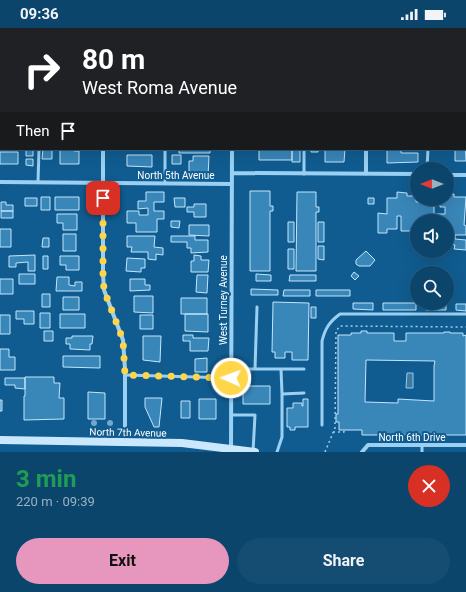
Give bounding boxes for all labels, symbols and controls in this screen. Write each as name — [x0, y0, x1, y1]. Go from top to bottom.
text: 09:36 — [20, 5, 59, 23]
text: 80 m — [82, 43, 145, 76]
icon: right — [16, 44, 68, 96]
text: West Roma Avenue — [82, 77, 237, 98]
icon: arrive — [57, 120, 79, 142]
text: Then — [16, 122, 49, 140]
north arrow — [410, 162, 454, 206]
map controls — [410, 162, 454, 310]
street label: North 5th Avenue — [137, 170, 215, 181]
pin — [86, 181, 120, 215]
icon: arrive — [92, 187, 114, 209]
button: sound — [410, 214, 454, 258]
street label: West Turney Avenue — [218, 255, 229, 345]
button: search — [410, 266, 454, 310]
position arrow — [210, 357, 252, 399]
street label: North 7th Avenue — [89, 426, 167, 439]
street label: North 6th Drive — [378, 432, 446, 443]
text: 3 min — [16, 465, 76, 493]
button: close — [408, 465, 450, 507]
text: 220 m · 09:39 — [16, 494, 95, 509]
button: Exit — [16, 538, 229, 584]
button: Share — [237, 538, 450, 584]

